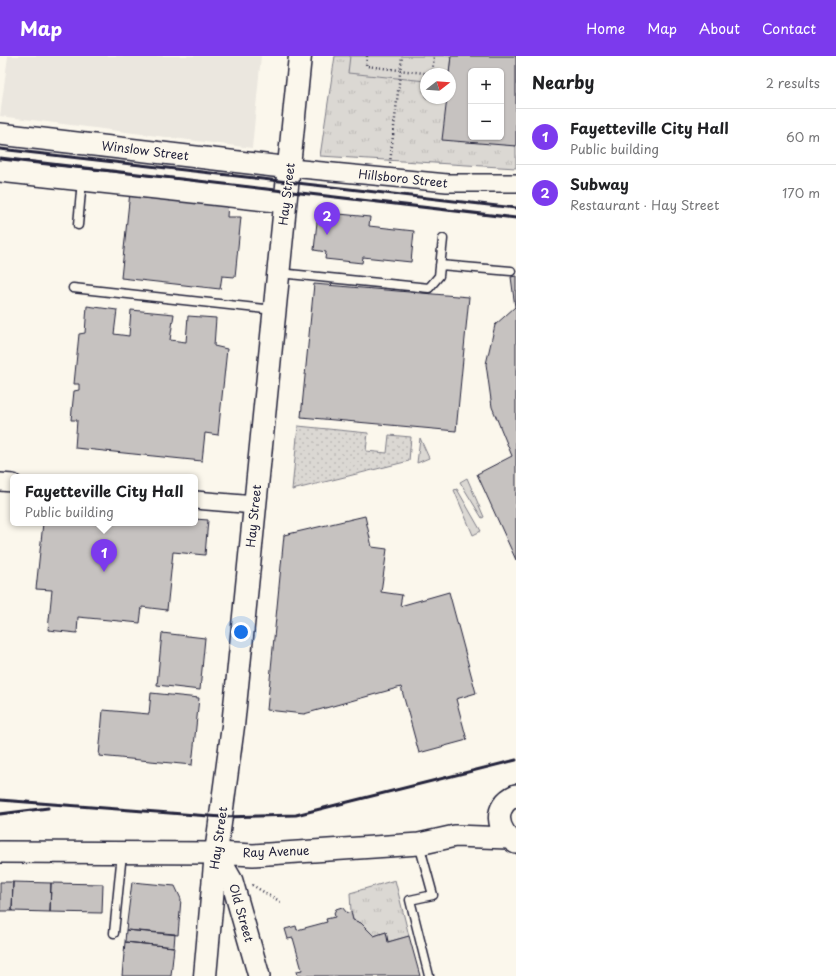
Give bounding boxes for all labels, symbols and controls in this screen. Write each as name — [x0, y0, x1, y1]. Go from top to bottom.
text: Map — [20, 14, 62, 42]
text: Home — [586, 18, 625, 39]
text: Map — [647, 18, 677, 39]
text: About — [699, 18, 740, 39]
text: Contact — [762, 18, 816, 39]
north arrow — [420, 68, 456, 104]
map controls — [468, 68, 504, 140]
button: + — [468, 68, 504, 104]
text: Nearby — [532, 69, 594, 95]
text: 2 results — [766, 73, 820, 92]
button: − — [468, 104, 504, 140]
text: Fayetteville City Hall — [570, 116, 728, 139]
text: 1 — [542, 127, 548, 146]
text: 60 m — [786, 127, 820, 146]
street label: Winslow Street — [101, 136, 190, 164]
text: Public building — [570, 139, 659, 158]
street label: Hay Street — [273, 162, 299, 226]
street label: Hillsboro Street — [358, 164, 449, 192]
text: Subway — [570, 172, 629, 195]
text: 2 — [540, 183, 550, 202]
text: 170 m — [782, 183, 820, 202]
text: Restaurant · Hay Street — [570, 195, 719, 214]
pin: 2 — [314, 202, 340, 235]
popup — [10, 474, 198, 526]
text: Fayetteville City Hall — [25, 479, 183, 502]
street label: Hay Street — [241, 484, 265, 548]
text: Public building — [25, 502, 114, 521]
pin: 1 — [91, 539, 117, 572]
your location — [231, 622, 251, 642]
street label: Hay Street — [205, 805, 231, 870]
street label: Ray Avenue — [242, 841, 310, 861]
street label: Old Street — [225, 881, 259, 944]

